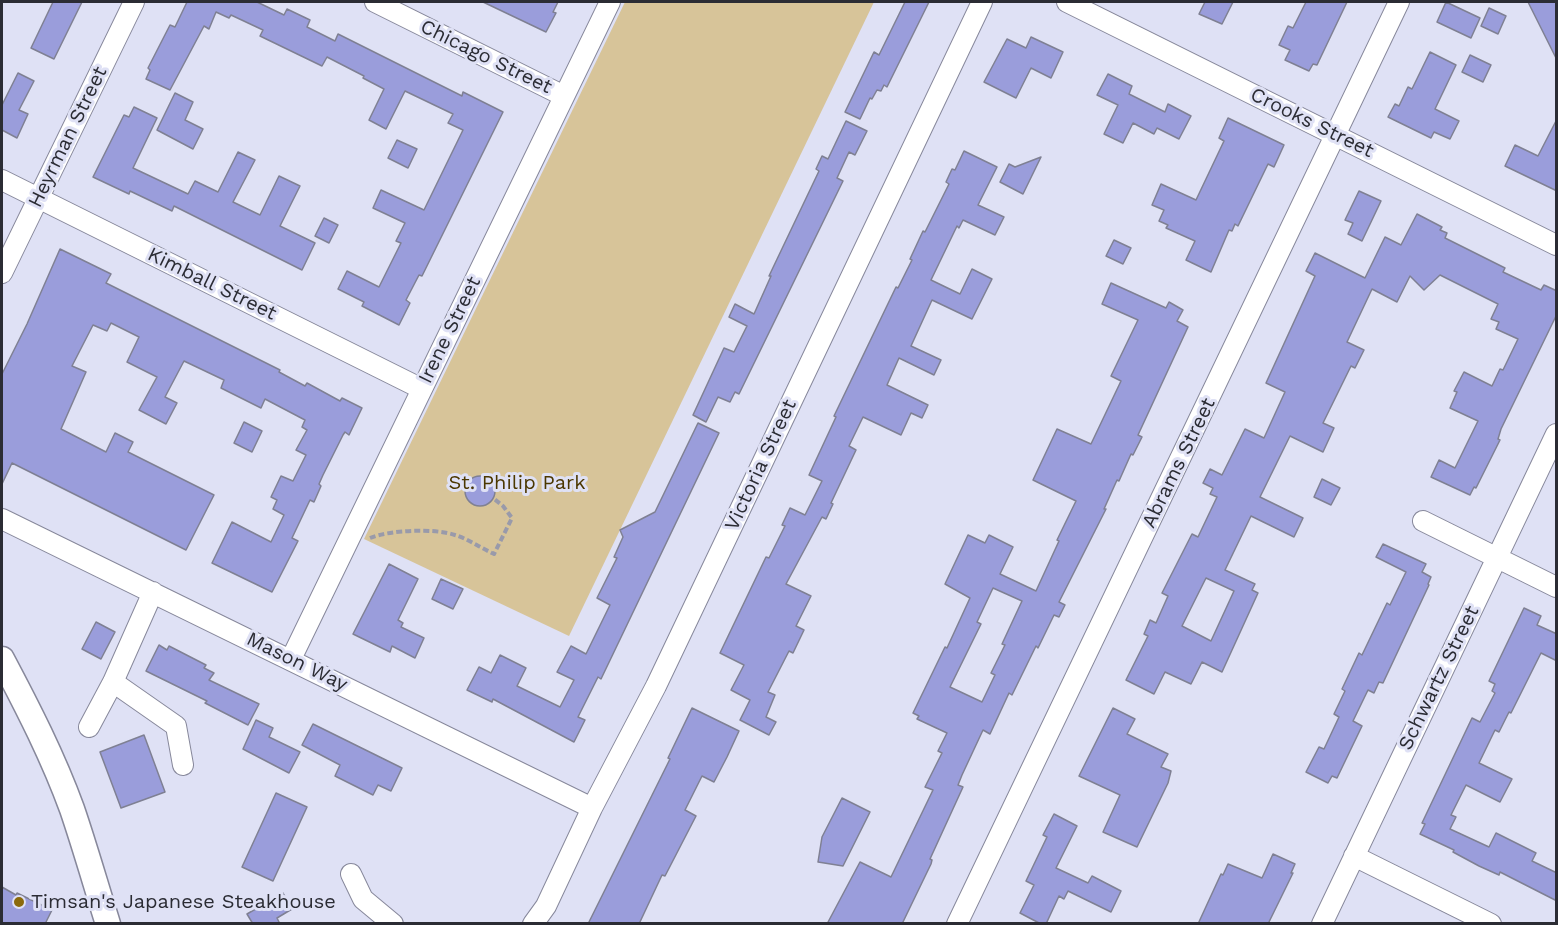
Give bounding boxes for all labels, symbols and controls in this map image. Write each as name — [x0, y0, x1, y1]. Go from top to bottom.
street label: Chicago Street — [416, 15, 556, 99]
street label: Heyrman Street — [23, 63, 113, 211]
street label: Crooks Street — [1246, 83, 1378, 163]
street label: Kimball Street — [144, 242, 280, 326]
street label: Irene Street — [414, 273, 486, 387]
street label: Abrams Street — [1137, 394, 1221, 532]
street label: Victoria Street — [720, 396, 802, 534]
park label: St. Philip Park — [448, 471, 586, 495]
street label: Schwartz Street — [1394, 602, 1484, 754]
street label: Mason Way — [243, 627, 351, 697]
place label: Timsan's Japanese Steakhouse — [31, 890, 336, 914]
marker: Timsan's Japanese Steakhouse — [12, 895, 26, 909]

